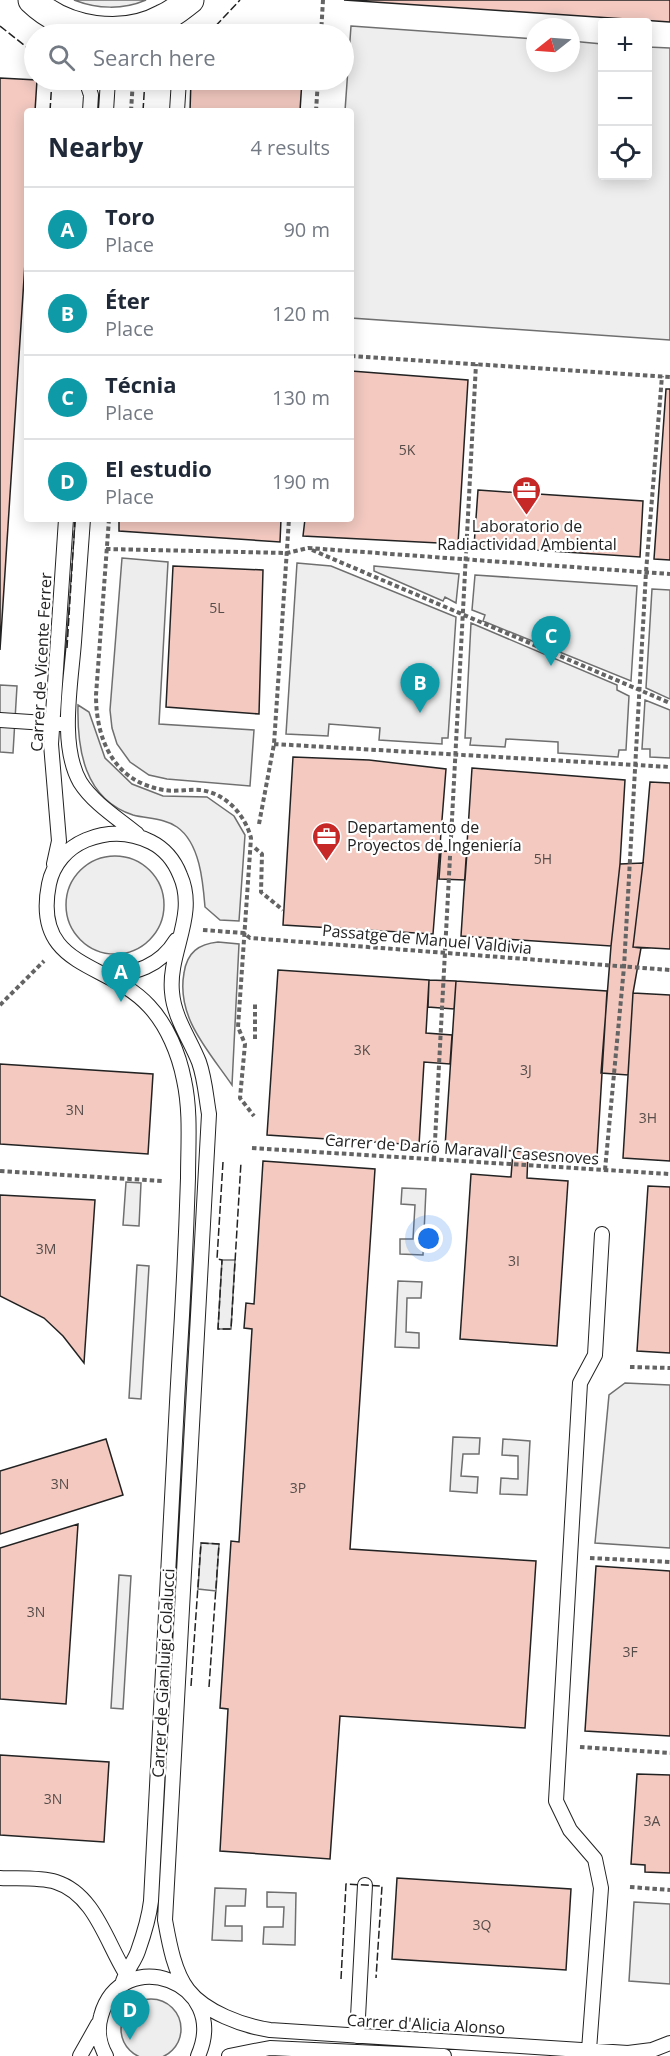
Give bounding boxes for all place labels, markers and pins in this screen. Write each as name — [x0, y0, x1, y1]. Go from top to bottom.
office icon: Laboratorio de Radiactividad Ambiental — [511, 474, 543, 516]
place label: Laboratorio de Radiactividad Ambiental — [437, 515, 617, 555]
pin: C — [532, 616, 570, 666]
pin: B — [400, 664, 440, 713]
place label: Departamento de Proyectos de Ingeniería — [347, 816, 522, 856]
office icon: Departamento de Proyectos de Ingeniería — [310, 820, 342, 862]
pin: A — [102, 952, 140, 1002]
pin: D — [110, 1990, 150, 2040]

